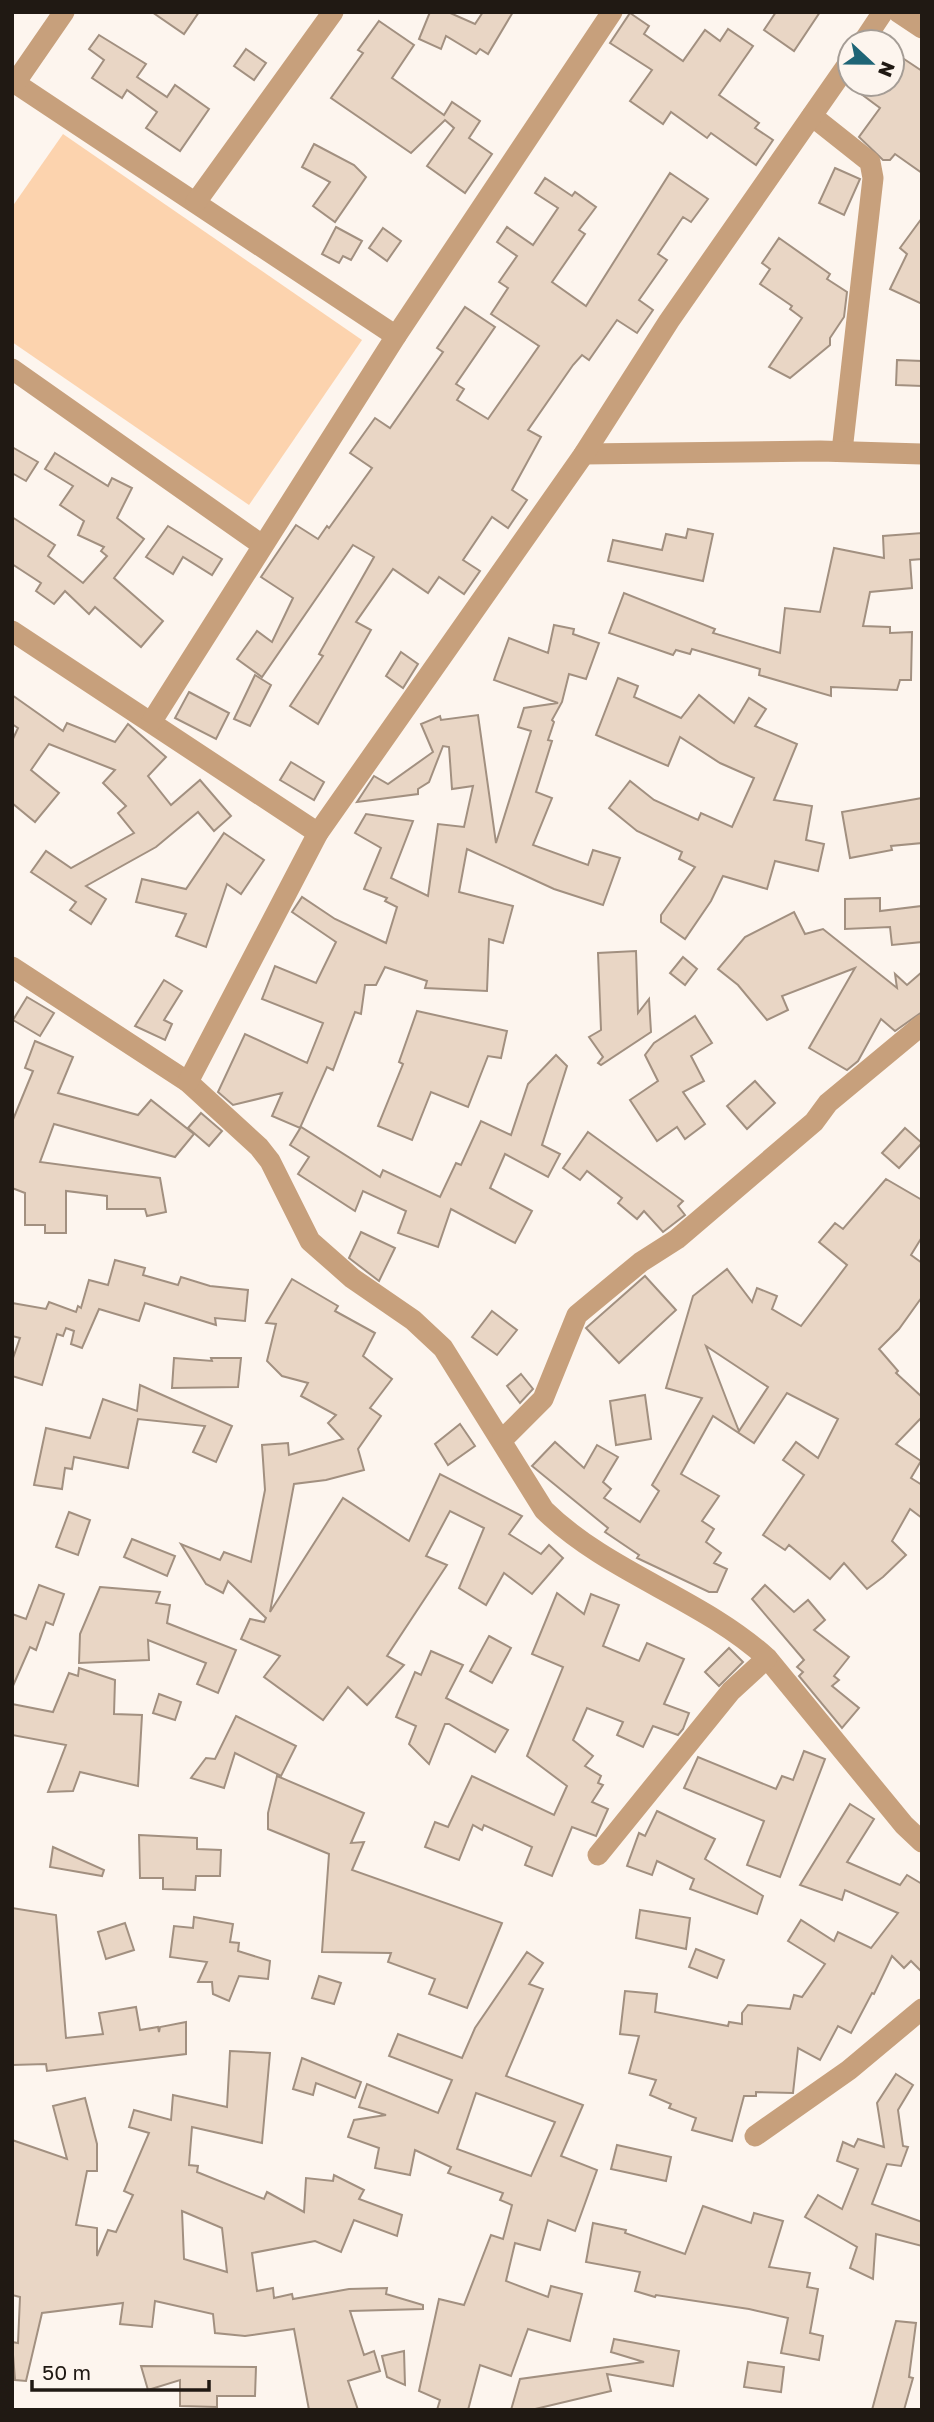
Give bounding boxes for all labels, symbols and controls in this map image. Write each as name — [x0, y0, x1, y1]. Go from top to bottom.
north arrow — [836, 28, 906, 98]
text: N — [874, 59, 901, 81]
scale bar — [32, 2348, 208, 2392]
text: 50 m — [42, 2359, 91, 2385]

